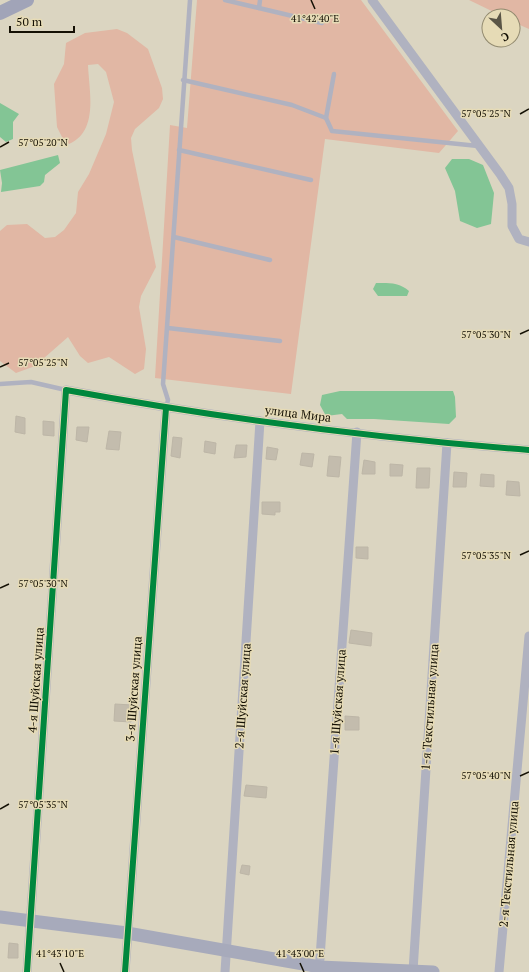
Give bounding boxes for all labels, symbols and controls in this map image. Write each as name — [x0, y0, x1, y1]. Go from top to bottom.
scale bar — [10, 8, 74, 34]
north arrow — [481, 8, 521, 48]
text: 41°42'40"E — [291, 12, 339, 25]
text: 50 m — [16, 14, 43, 29]
text: С — [499, 29, 512, 45]
text: 57°05'25"N — [461, 107, 511, 120]
text: 57°05'20"N — [18, 136, 68, 149]
text: 57°05'30"N — [461, 328, 511, 341]
text: 57°05'25"N — [18, 356, 68, 369]
street label: улица Мира — [263, 402, 332, 425]
text: 57°05'35"N — [461, 549, 511, 562]
text: 57°05'30"N — [18, 577, 68, 590]
street label: 4-я Шуйская улица — [24, 627, 47, 733]
street label: 3-я Шуйская улица — [122, 636, 145, 742]
street label: 2-я Шуйская улица — [231, 643, 254, 749]
street label: 1-я Текстильная улица — [418, 643, 441, 771]
street label: 1-я Шуйская улица — [326, 649, 349, 755]
text: 57°05'40"N — [461, 769, 511, 782]
text: 57°05'35"N — [18, 798, 68, 811]
street label: 2-я Текстильная улица — [496, 800, 522, 928]
text: 41°43'10"E — [36, 947, 84, 960]
text: 41°43'00"E — [276, 947, 324, 960]

